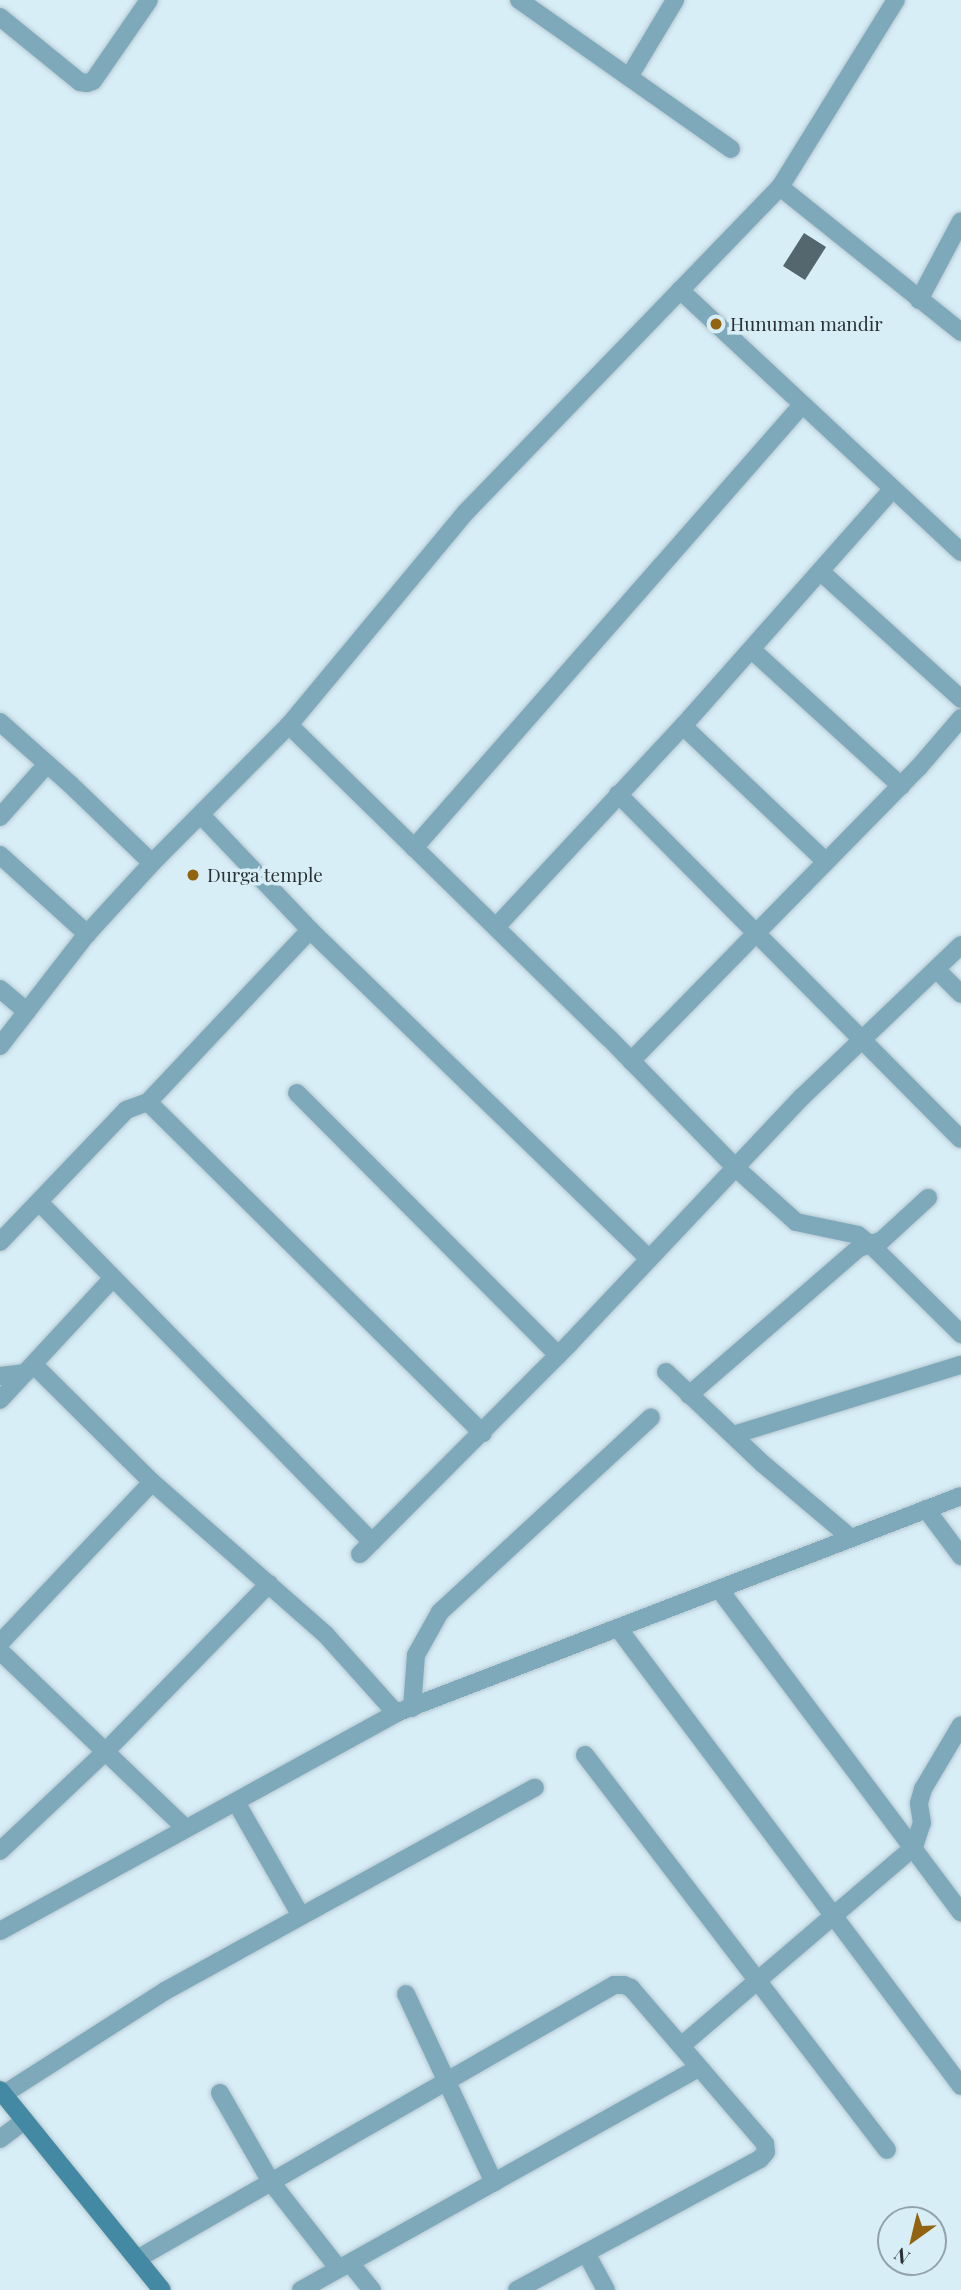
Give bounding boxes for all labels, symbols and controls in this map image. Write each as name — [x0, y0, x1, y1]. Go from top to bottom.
place label: Hunuman mandir — [730, 313, 883, 335]
marker: Hunuman mandir — [708, 316, 724, 332]
place label: Durga temple — [207, 864, 323, 886]
marker: Durga temple — [185, 867, 201, 883]
north arrow — [877, 2206, 947, 2276]
text: N — [888, 2242, 914, 2271]

